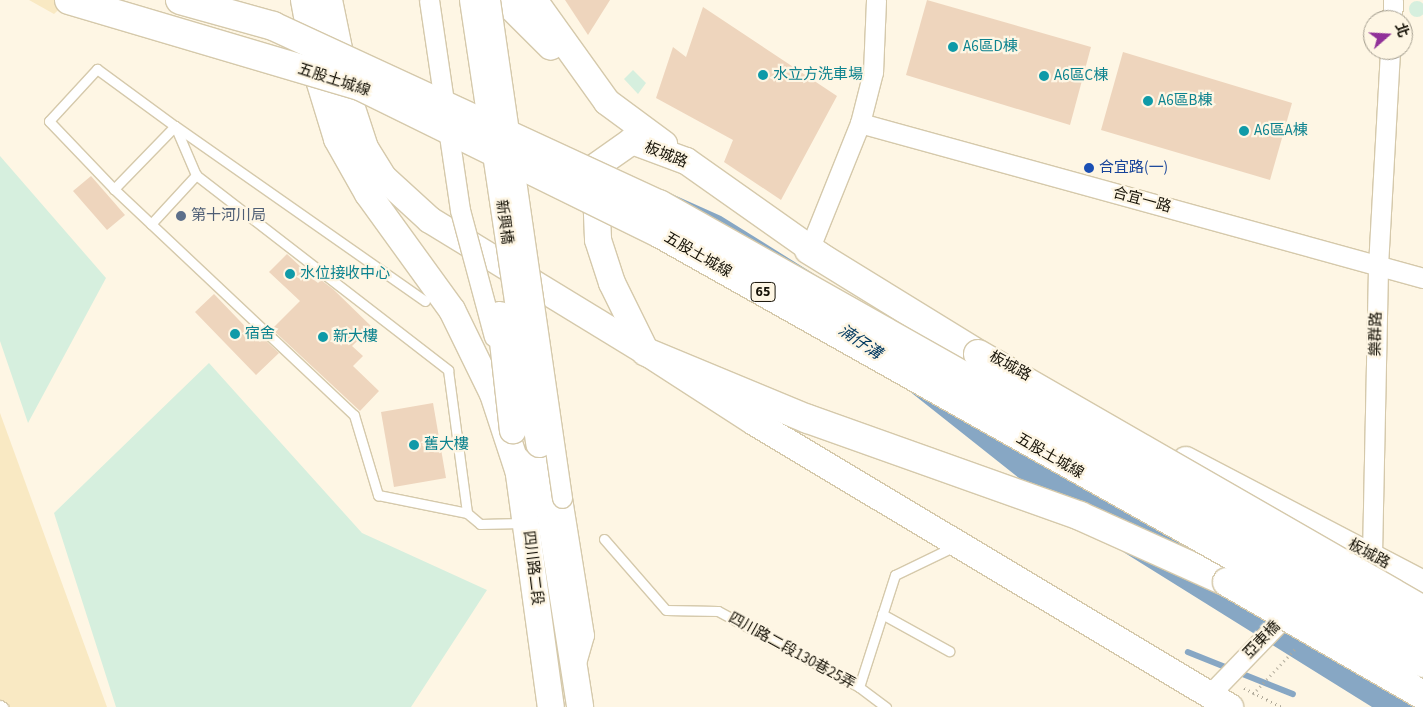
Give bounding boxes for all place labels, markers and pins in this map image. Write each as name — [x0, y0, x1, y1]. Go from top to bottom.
place label: A6區D棟 — [963, 38, 1018, 56]
marker: A6區D棟 — [947, 41, 959, 53]
place label: 水立方洗車場 — [773, 66, 863, 84]
place label: A6區C棟 — [1054, 67, 1108, 85]
marker: 水立方洗車場 — [757, 69, 769, 81]
marker: A6區C棟 — [1038, 70, 1050, 82]
place label: A6區B棟 — [1158, 92, 1212, 110]
marker: A6區B棟 — [1142, 95, 1154, 107]
place label: A6區A棟 — [1254, 122, 1308, 140]
marker: A6區A棟 — [1238, 125, 1250, 137]
place label: 合宜路(一) — [1099, 159, 1168, 177]
marker: 合宜路(一) — [1083, 162, 1095, 174]
place label: 第十河川局 — [191, 207, 266, 225]
marker: 第十河川局 — [175, 210, 187, 222]
place label: 水位接收中心 — [300, 265, 390, 283]
marker: 水位接收中心 — [284, 268, 296, 280]
place label: 宿舍 — [245, 325, 275, 343]
marker: 宿舍 — [229, 328, 241, 340]
place label: 新大樓 — [333, 328, 378, 346]
marker: 新大樓 — [317, 331, 329, 343]
place label: 舊大樓 — [424, 436, 469, 454]
marker: 舊大樓 — [408, 439, 420, 451]

